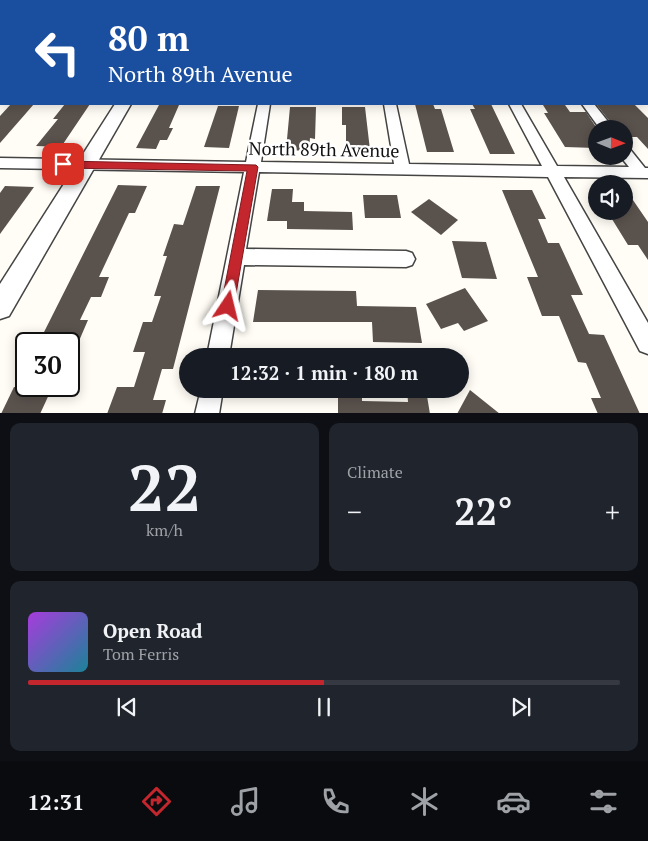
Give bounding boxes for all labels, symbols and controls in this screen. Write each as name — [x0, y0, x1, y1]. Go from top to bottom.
text: 80 m — [108, 15, 189, 61]
icon: left — [25, 20, 90, 85]
text: North 89th Avenue — [108, 59, 293, 88]
north arrow — [588, 120, 632, 165]
map controls — [588, 120, 633, 220]
street label: North 89th Avenue — [248, 136, 400, 162]
pin — [42, 143, 84, 185]
icon: arrive — [49, 150, 77, 178]
button: sound — [588, 175, 633, 220]
position arrow — [201, 279, 253, 331]
speed limit sign: 30 — [15, 332, 80, 397]
text: 12:32 · 1 min · 180 m — [230, 360, 418, 385]
text: 22 — [128, 443, 201, 530]
text: Climate — [347, 461, 403, 483]
text: 22° — [454, 486, 513, 536]
text: − — [347, 493, 362, 530]
text: + — [605, 493, 620, 530]
text: km/h — [146, 519, 183, 541]
text: Open Road — [103, 618, 203, 643]
text: Tom Ferris — [103, 643, 179, 665]
icon: previous — [113, 693, 141, 721]
icon: pause — [310, 693, 338, 721]
icon: next — [507, 693, 535, 721]
icon: directions — [139, 784, 174, 819]
icon: music — [228, 784, 263, 819]
icon: phone — [318, 784, 353, 819]
icon: climate — [407, 784, 442, 819]
icon: car — [496, 784, 531, 819]
icon: filters — [586, 784, 621, 819]
text: 12:31 — [27, 787, 84, 816]

